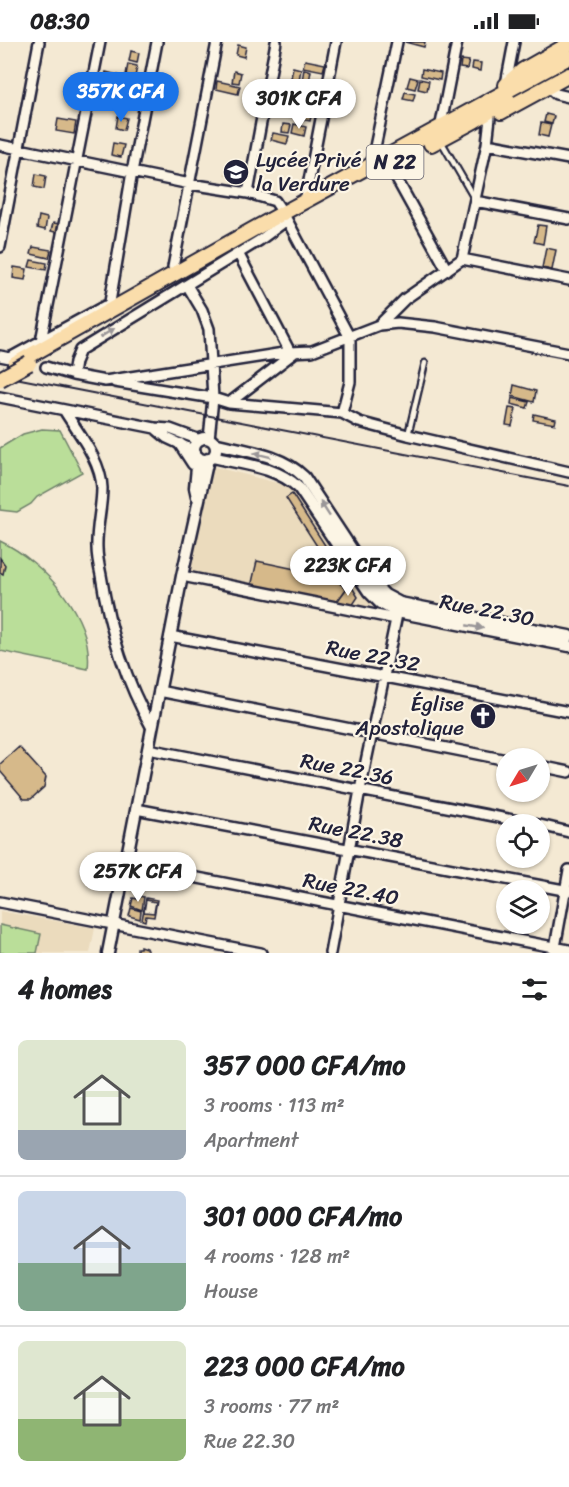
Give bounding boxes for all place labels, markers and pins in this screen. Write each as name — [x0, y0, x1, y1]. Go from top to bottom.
pin: 357K CFA — [59, 72, 183, 123]
pin: 301K CFA — [237, 79, 361, 130]
place label: Lycée Privé la Verdure — [256, 141, 362, 203]
school or university icon: Lycée Privé la Verdure — [221, 157, 251, 187]
pin: 223K CFA — [286, 546, 410, 597]
place label: Église Apostolique — [355, 685, 464, 747]
church icon: Église Apostolique — [468, 701, 498, 731]
pin: 257K CFA — [76, 852, 200, 903]

